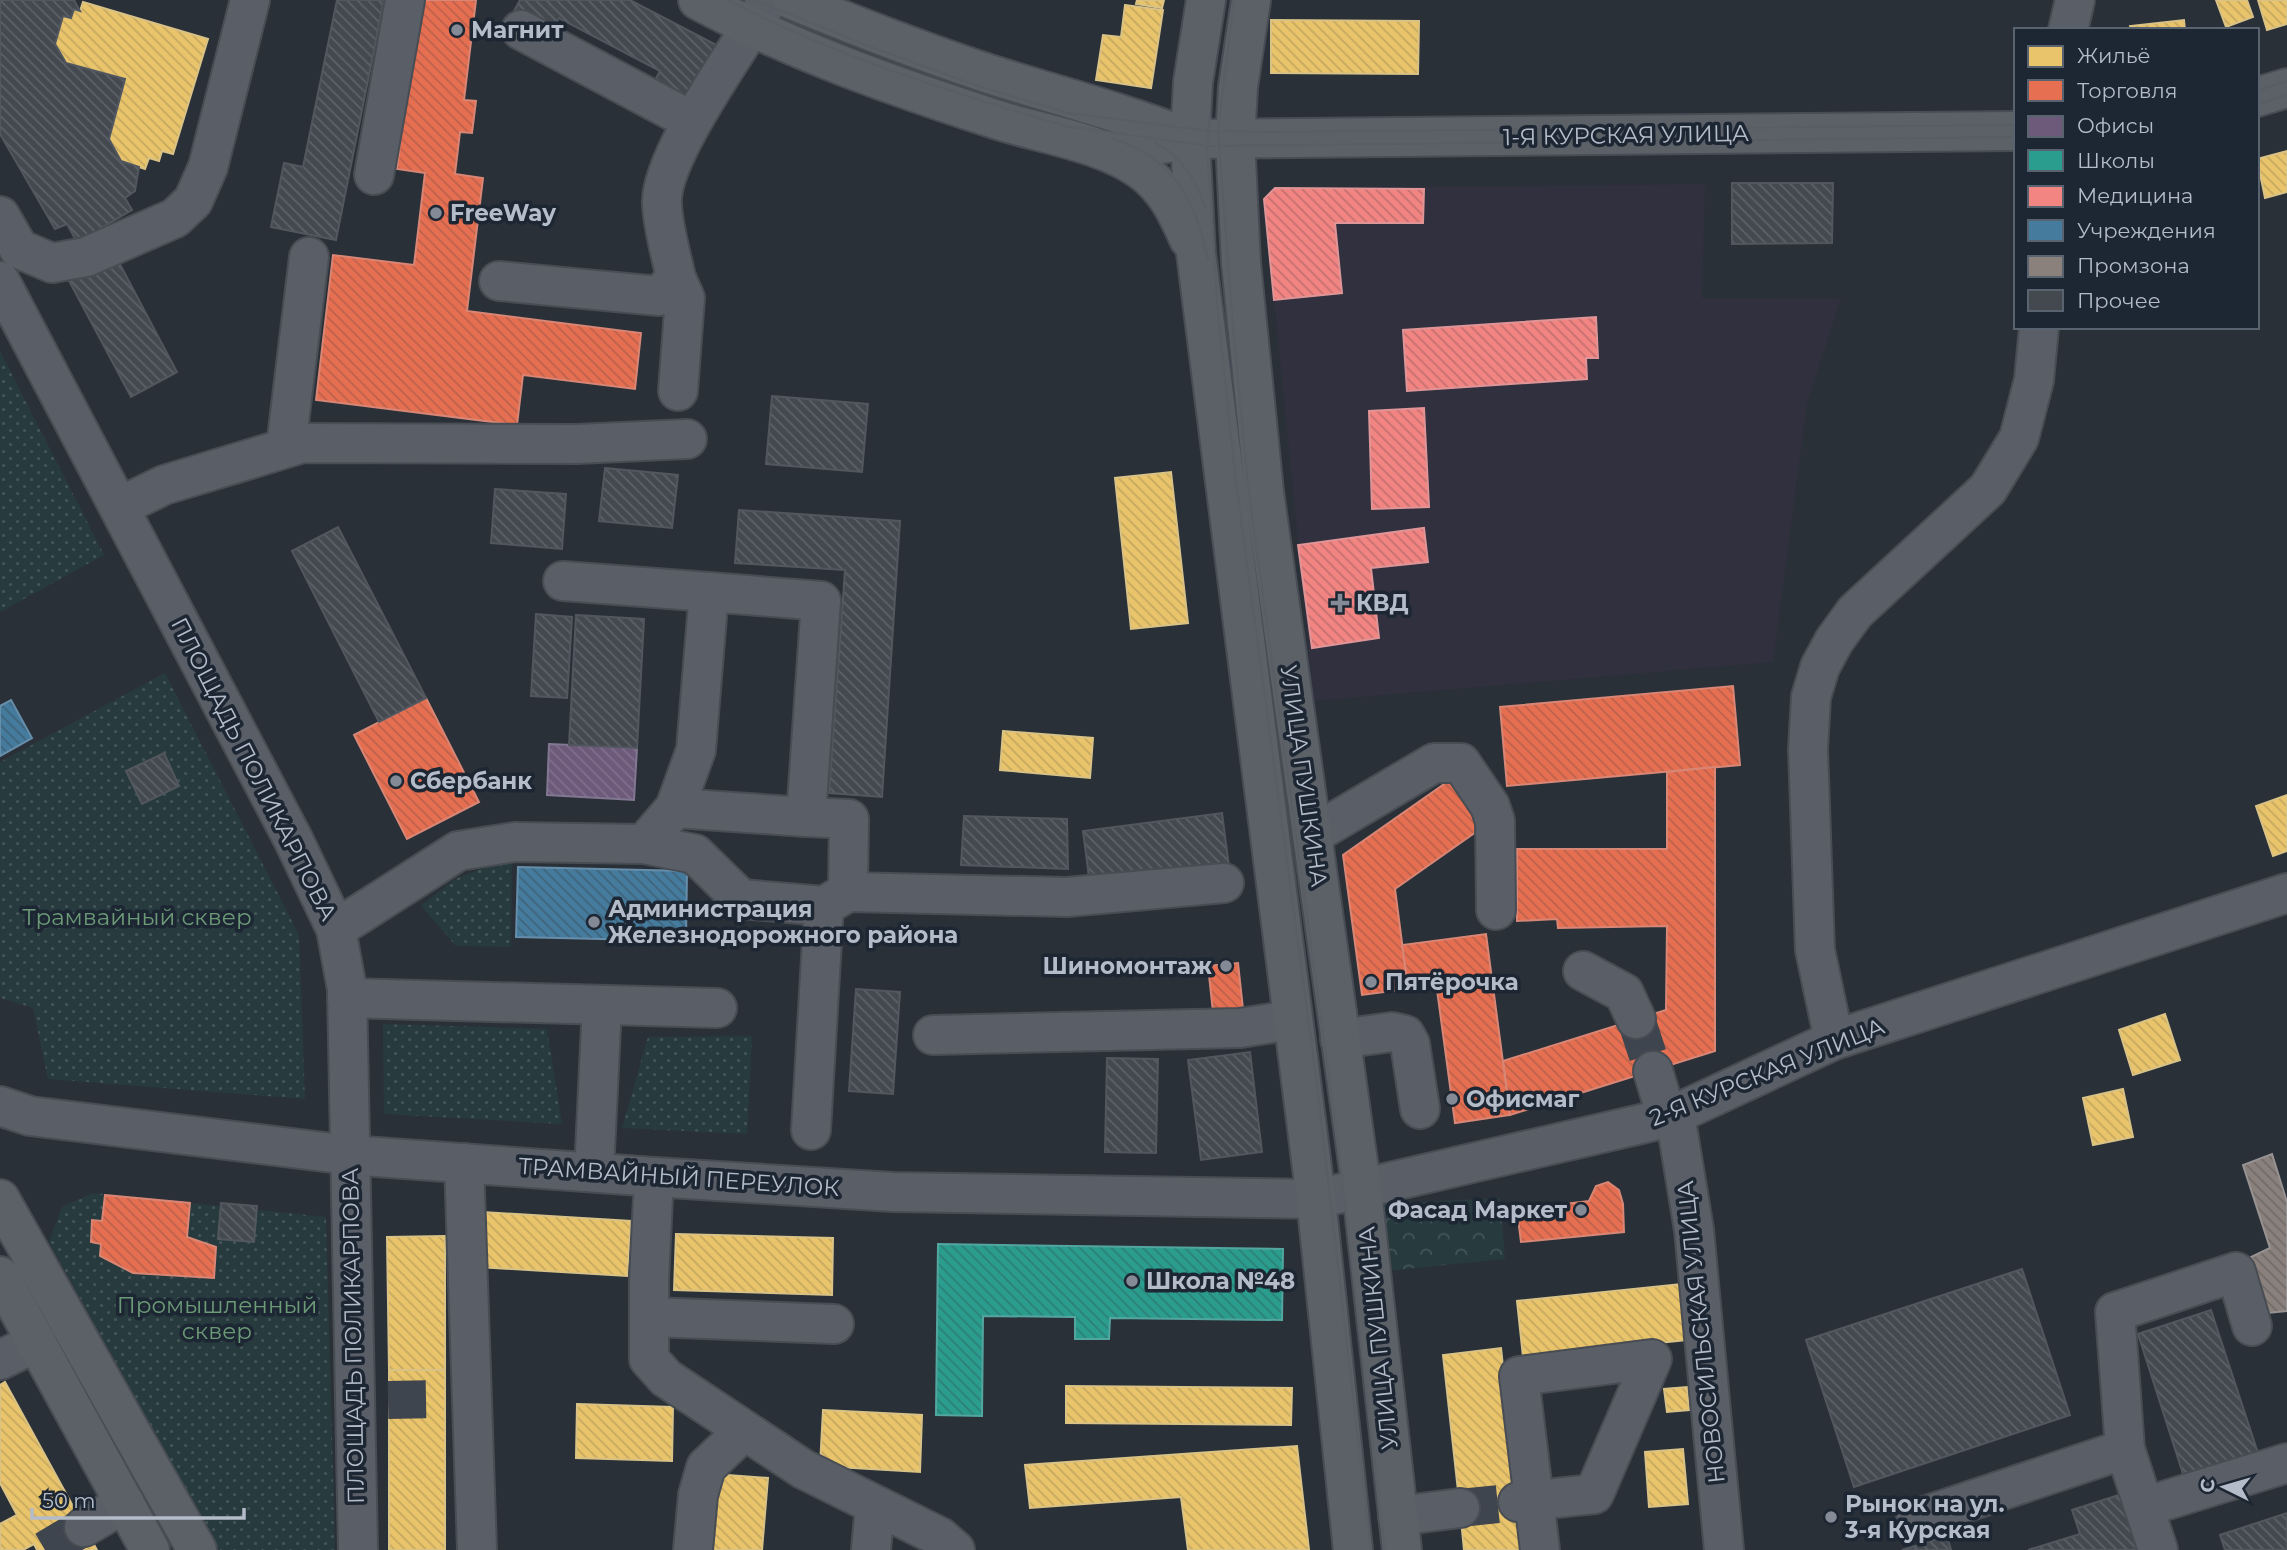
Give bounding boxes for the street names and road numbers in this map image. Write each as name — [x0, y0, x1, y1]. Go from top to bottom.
street label: 1-Я КУРСКАЯ УЛИЦА — [1503, 119, 1749, 151]
street label: ПЛОЩАДЬ ПОЛИКАРПОВА — [165, 613, 343, 925]
street label: УЛИЦА ПУШКИНА — [1275, 663, 1333, 889]
street label: 2-Я КУРСКАЯ УЛИЦА — [1646, 1012, 1888, 1132]
street label: ТРАМВАЙНЫЙ ПЕРЕУЛОК — [518, 1152, 840, 1202]
street label: ПЛОЩАДЬ ПОЛИКАРПОВА — [336, 1168, 370, 1504]
street label: НОВОСИЛЬСКАЯ УЛИЦА — [1671, 1179, 1731, 1485]
street label: УЛИЦА ПУШКИНА — [1352, 1225, 1404, 1451]

